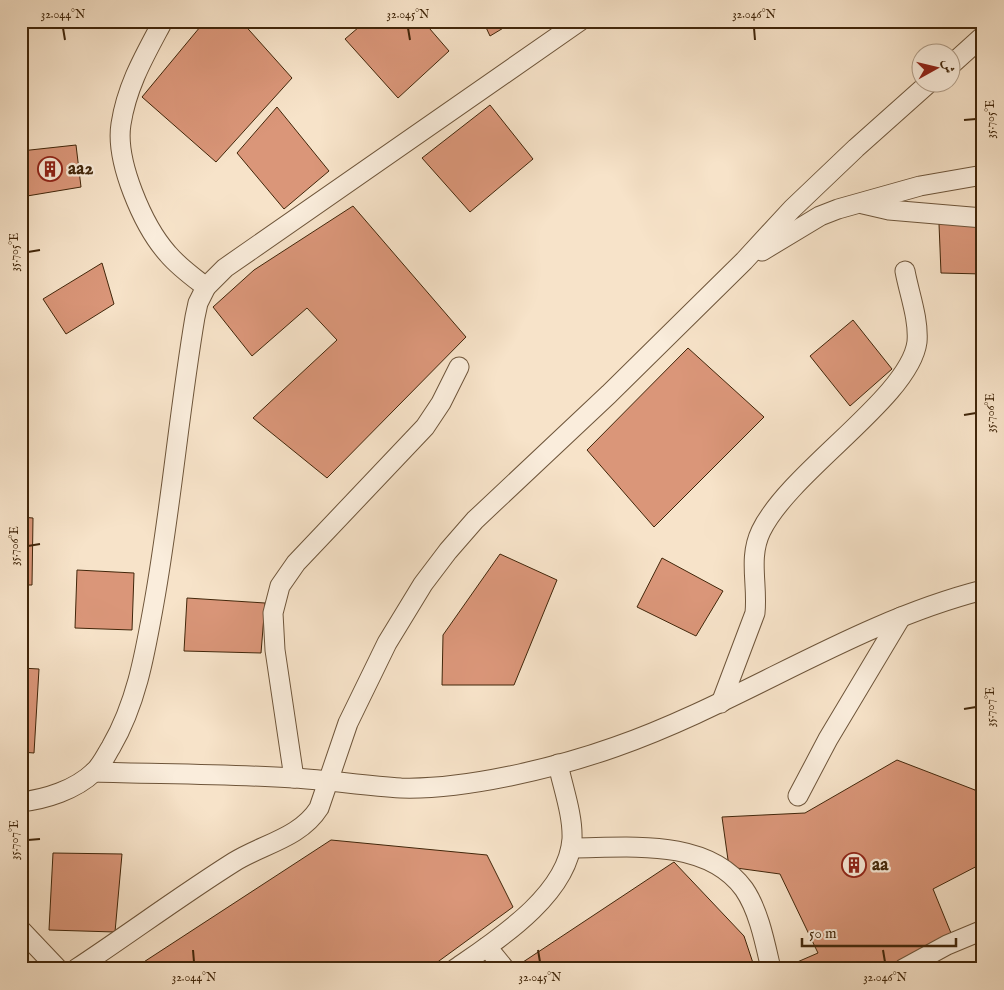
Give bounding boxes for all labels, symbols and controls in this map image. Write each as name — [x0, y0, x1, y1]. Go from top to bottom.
text: 32.044°N — [41, 7, 86, 22]
text: 32.045°N — [387, 7, 430, 22]
text: 32.046°N — [732, 7, 776, 22]
north arrow — [912, 42, 962, 92]
text: ش — [938, 58, 958, 75]
text: 35.705°E — [983, 100, 998, 138]
building icon: aa2 — [37, 156, 63, 182]
place label: aa2 — [68, 157, 93, 181]
text: 35.705°E — [7, 233, 22, 271]
text: 35.706°E — [983, 393, 998, 433]
text: 35.706°E — [7, 526, 22, 566]
text: 35.707°E — [983, 687, 998, 727]
text: 35.707°E — [7, 820, 22, 860]
building icon: aa — [841, 852, 867, 878]
place label: aa — [872, 853, 889, 877]
scale bar — [802, 915, 955, 947]
text: 50 m — [809, 924, 837, 943]
text: 32.044°N — [172, 970, 217, 985]
text: 32.045°N — [519, 970, 562, 985]
text: 32.046°N — [863, 970, 907, 985]

